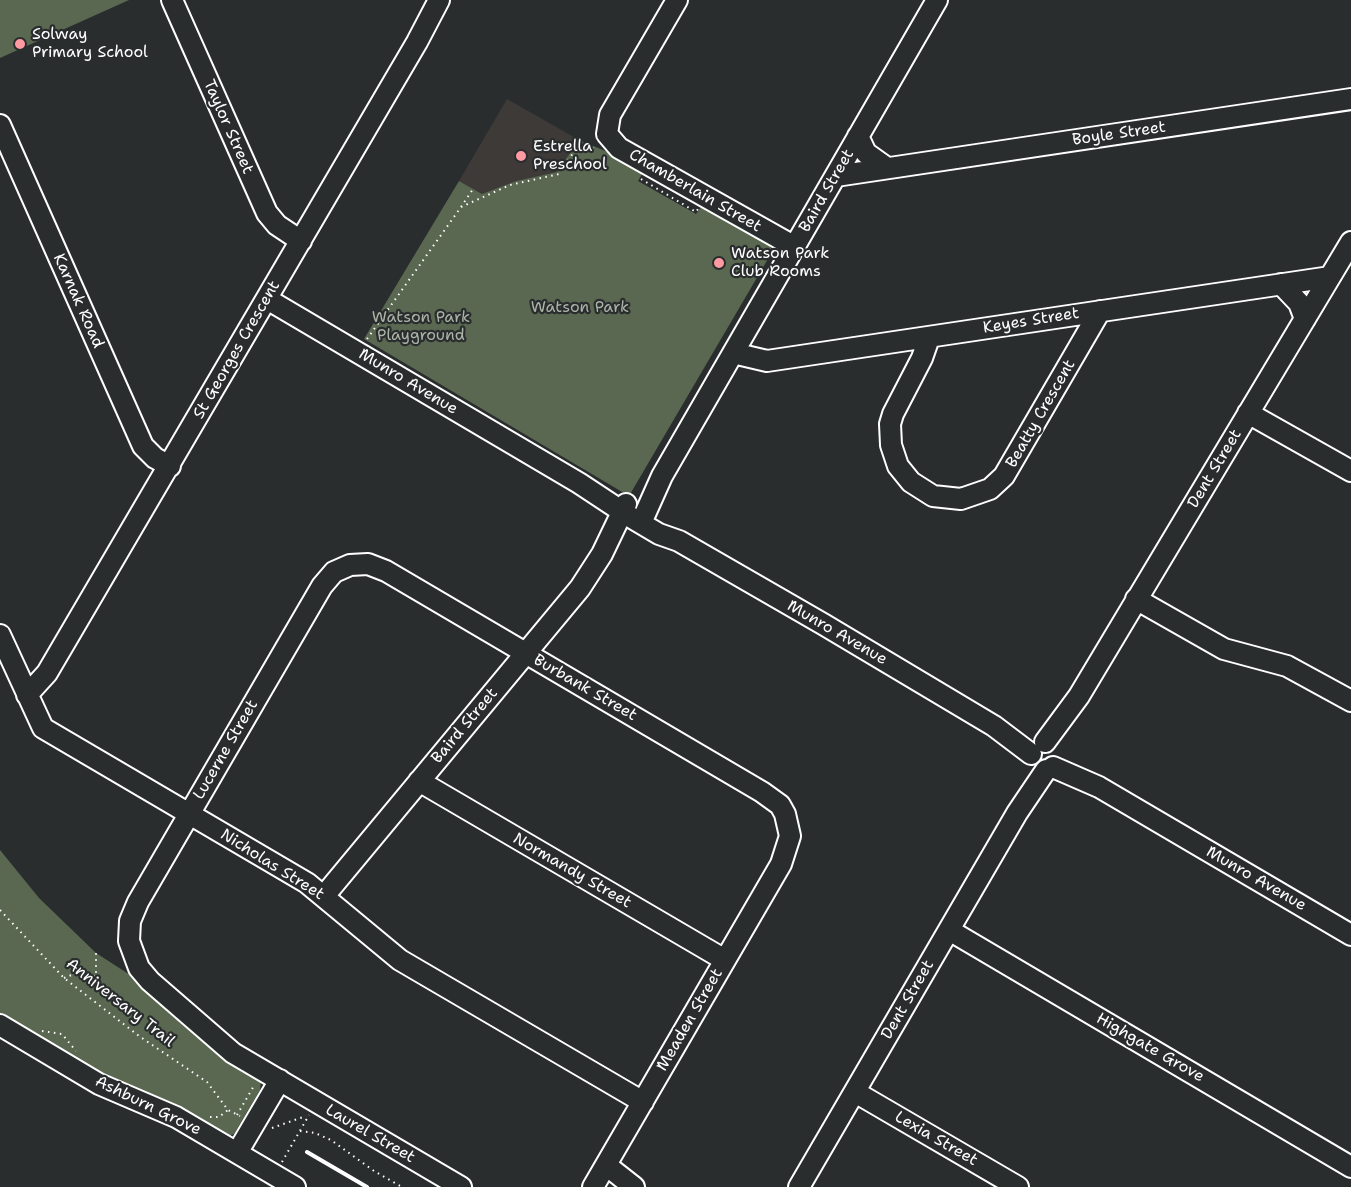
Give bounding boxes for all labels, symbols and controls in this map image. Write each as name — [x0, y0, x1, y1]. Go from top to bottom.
place label: Solway Primary School — [32, 25, 148, 63]
marker: Solway Primary School — [13, 37, 27, 51]
street label: Taylor Street — [199, 77, 257, 177]
street label: Boyle Street — [1071, 118, 1167, 150]
place label: Estrella Preschool — [533, 137, 607, 175]
street label: Chamberlain Street — [625, 145, 765, 237]
street label: Baird Street — [795, 146, 859, 236]
marker: Estrella Preschool — [514, 149, 528, 163]
place label: Watson Park Club Rooms — [731, 244, 829, 282]
street label: Karnak Road — [49, 251, 107, 351]
marker: Watson Park Club Rooms — [712, 256, 726, 270]
street label: St Georges Crescent — [190, 278, 284, 422]
park label: Watson Park — [531, 298, 629, 318]
street label: Keyes Street — [982, 304, 1080, 338]
park label: Watson Park Playground — [372, 308, 470, 346]
street label: Munro Avenue — [355, 345, 461, 419]
street label: Beatty Crescent — [1002, 356, 1080, 472]
street label: Dent Street — [1184, 426, 1246, 512]
street label: Munro Avenue — [784, 597, 890, 669]
street label: Burbank Street — [530, 651, 640, 725]
street label: Baird Street — [428, 684, 502, 768]
street label: Lucerne Street — [190, 697, 262, 803]
street label: Nicholas Street — [217, 825, 327, 905]
street label: Normandy Street — [509, 829, 635, 913]
street label: Munro Avenue — [1203, 843, 1309, 915]
street label: Anniversary Trail — [62, 955, 178, 1051]
street label: Dent Street — [878, 957, 938, 1043]
street label: Meaden Street — [653, 965, 727, 1075]
street label: Highgate Grove — [1093, 1009, 1207, 1087]
street label: Ashburn Grove — [92, 1072, 204, 1140]
street label: Laurel Street — [322, 1101, 418, 1167]
street label: Lexia Street — [891, 1108, 981, 1170]

